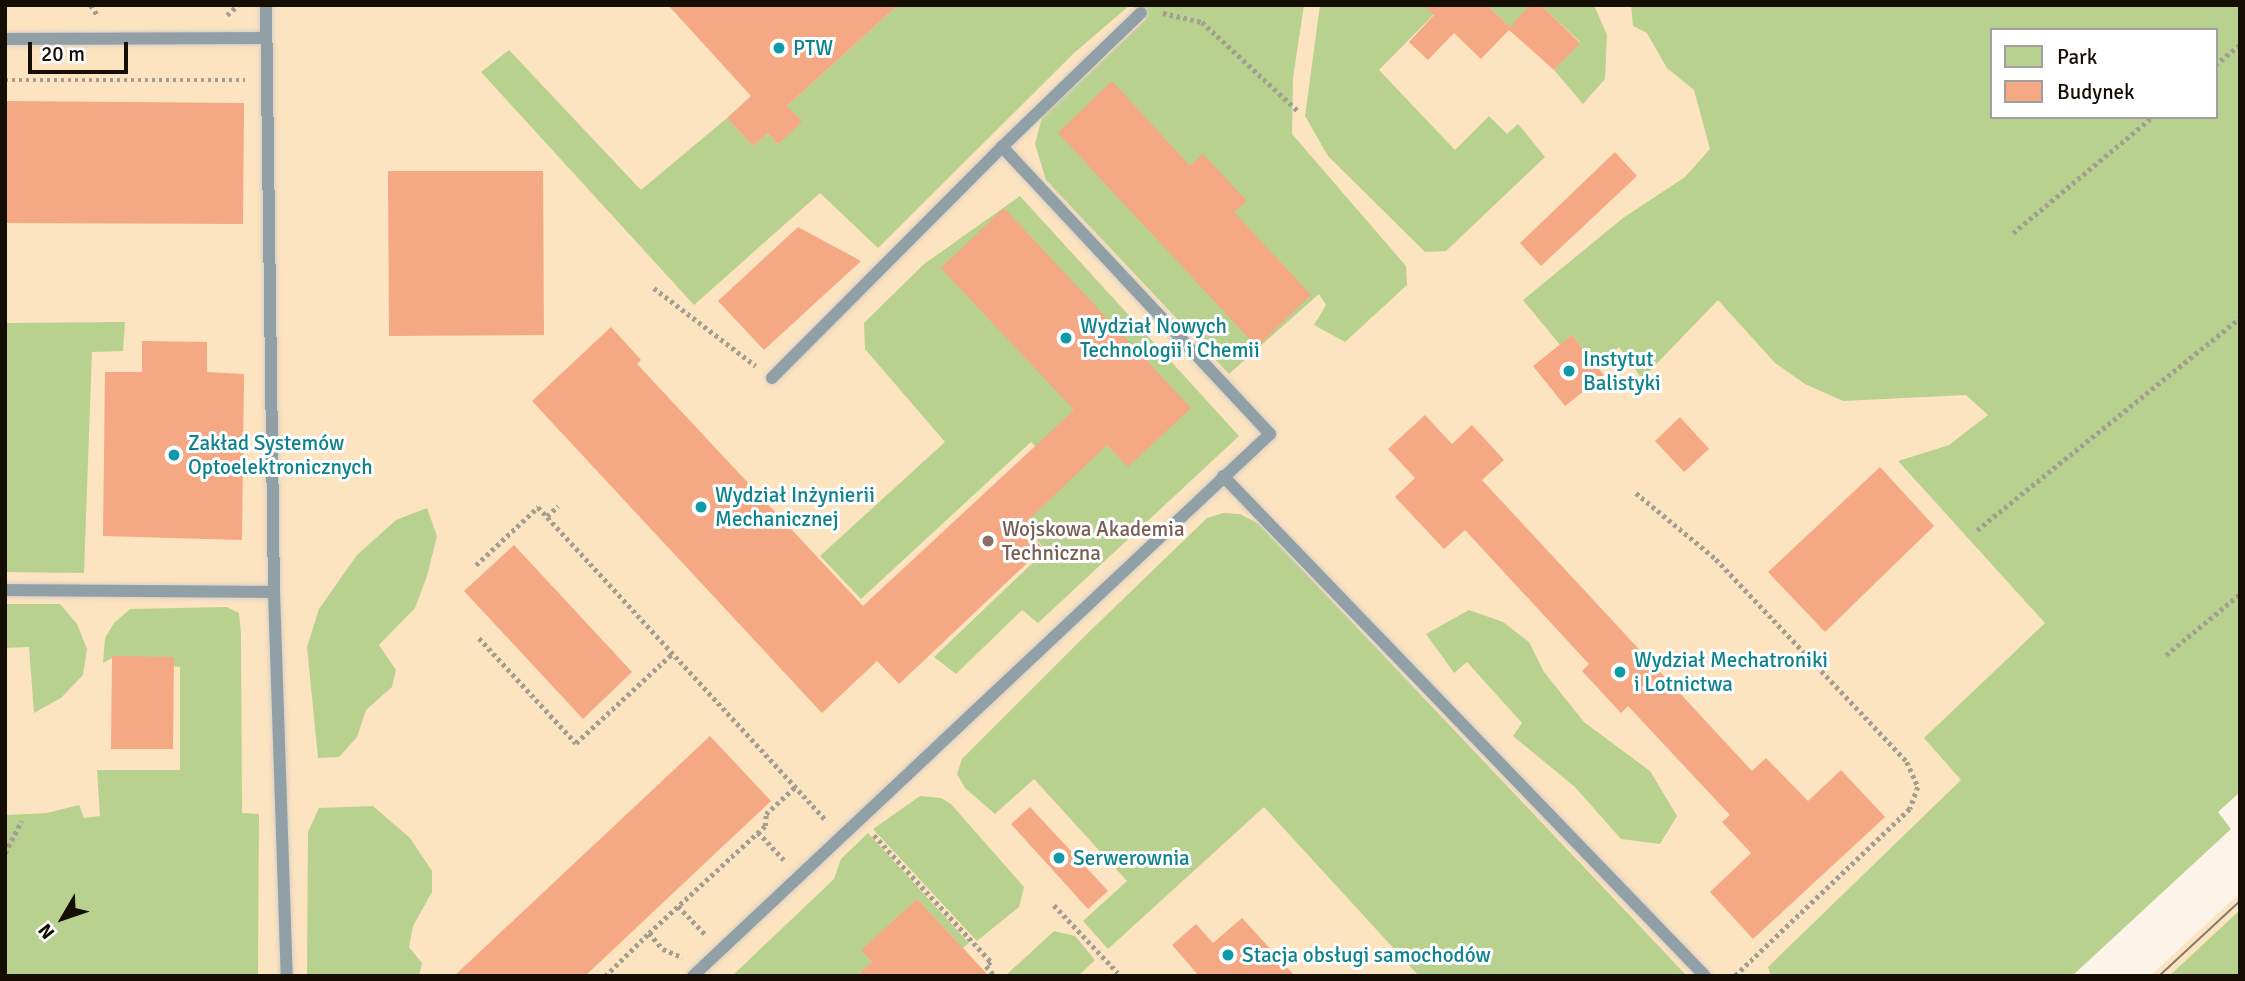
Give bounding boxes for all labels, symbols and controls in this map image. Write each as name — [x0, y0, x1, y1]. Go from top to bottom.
scale bar — [32, 28, 131, 72]
legend — [1990, 28, 2217, 119]
place label: PTW — [793, 35, 833, 61]
marker: PTW — [771, 40, 787, 56]
text: 20 m — [41, 41, 85, 67]
text: Park — [2057, 44, 2097, 70]
text: Budynek — [2057, 79, 2135, 105]
place label: Wydział Nowych Technologii i Chemii — [1080, 313, 1260, 363]
marker: Wydział Nowych Technologii i Chemii — [1058, 330, 1074, 346]
place label: Instytut Balistyki — [1583, 346, 1661, 396]
marker: Instytut Balistyki — [1561, 363, 1577, 379]
place label: Zakład Systemów Optoelektronicznych — [188, 430, 373, 480]
marker: Zakład Systemów Optoelektronicznych — [166, 447, 182, 463]
place label: Wydział Inżynierii Mechanicznej — [715, 482, 875, 532]
marker: Wydział Inżynierii Mechanicznej — [693, 499, 709, 515]
place label: Wojskowa Akademia Techniczna — [1002, 516, 1185, 566]
marker: Wojskowa Akademia Techniczna — [980, 533, 996, 549]
place label: Wydział Mechatroniki i Lotnictwa — [1634, 647, 1828, 697]
marker: Wydział Mechatroniki i Lotnictwa — [1612, 664, 1628, 680]
place label: Serwerownia — [1073, 845, 1190, 871]
marker: Serwerownia — [1051, 850, 1067, 866]
north arrow — [28, 883, 98, 953]
text: N — [33, 919, 60, 944]
place label: Stacja obsługi samochodów — [1242, 942, 1491, 968]
marker: Stacja obsługi samochodów — [1220, 947, 1236, 963]

